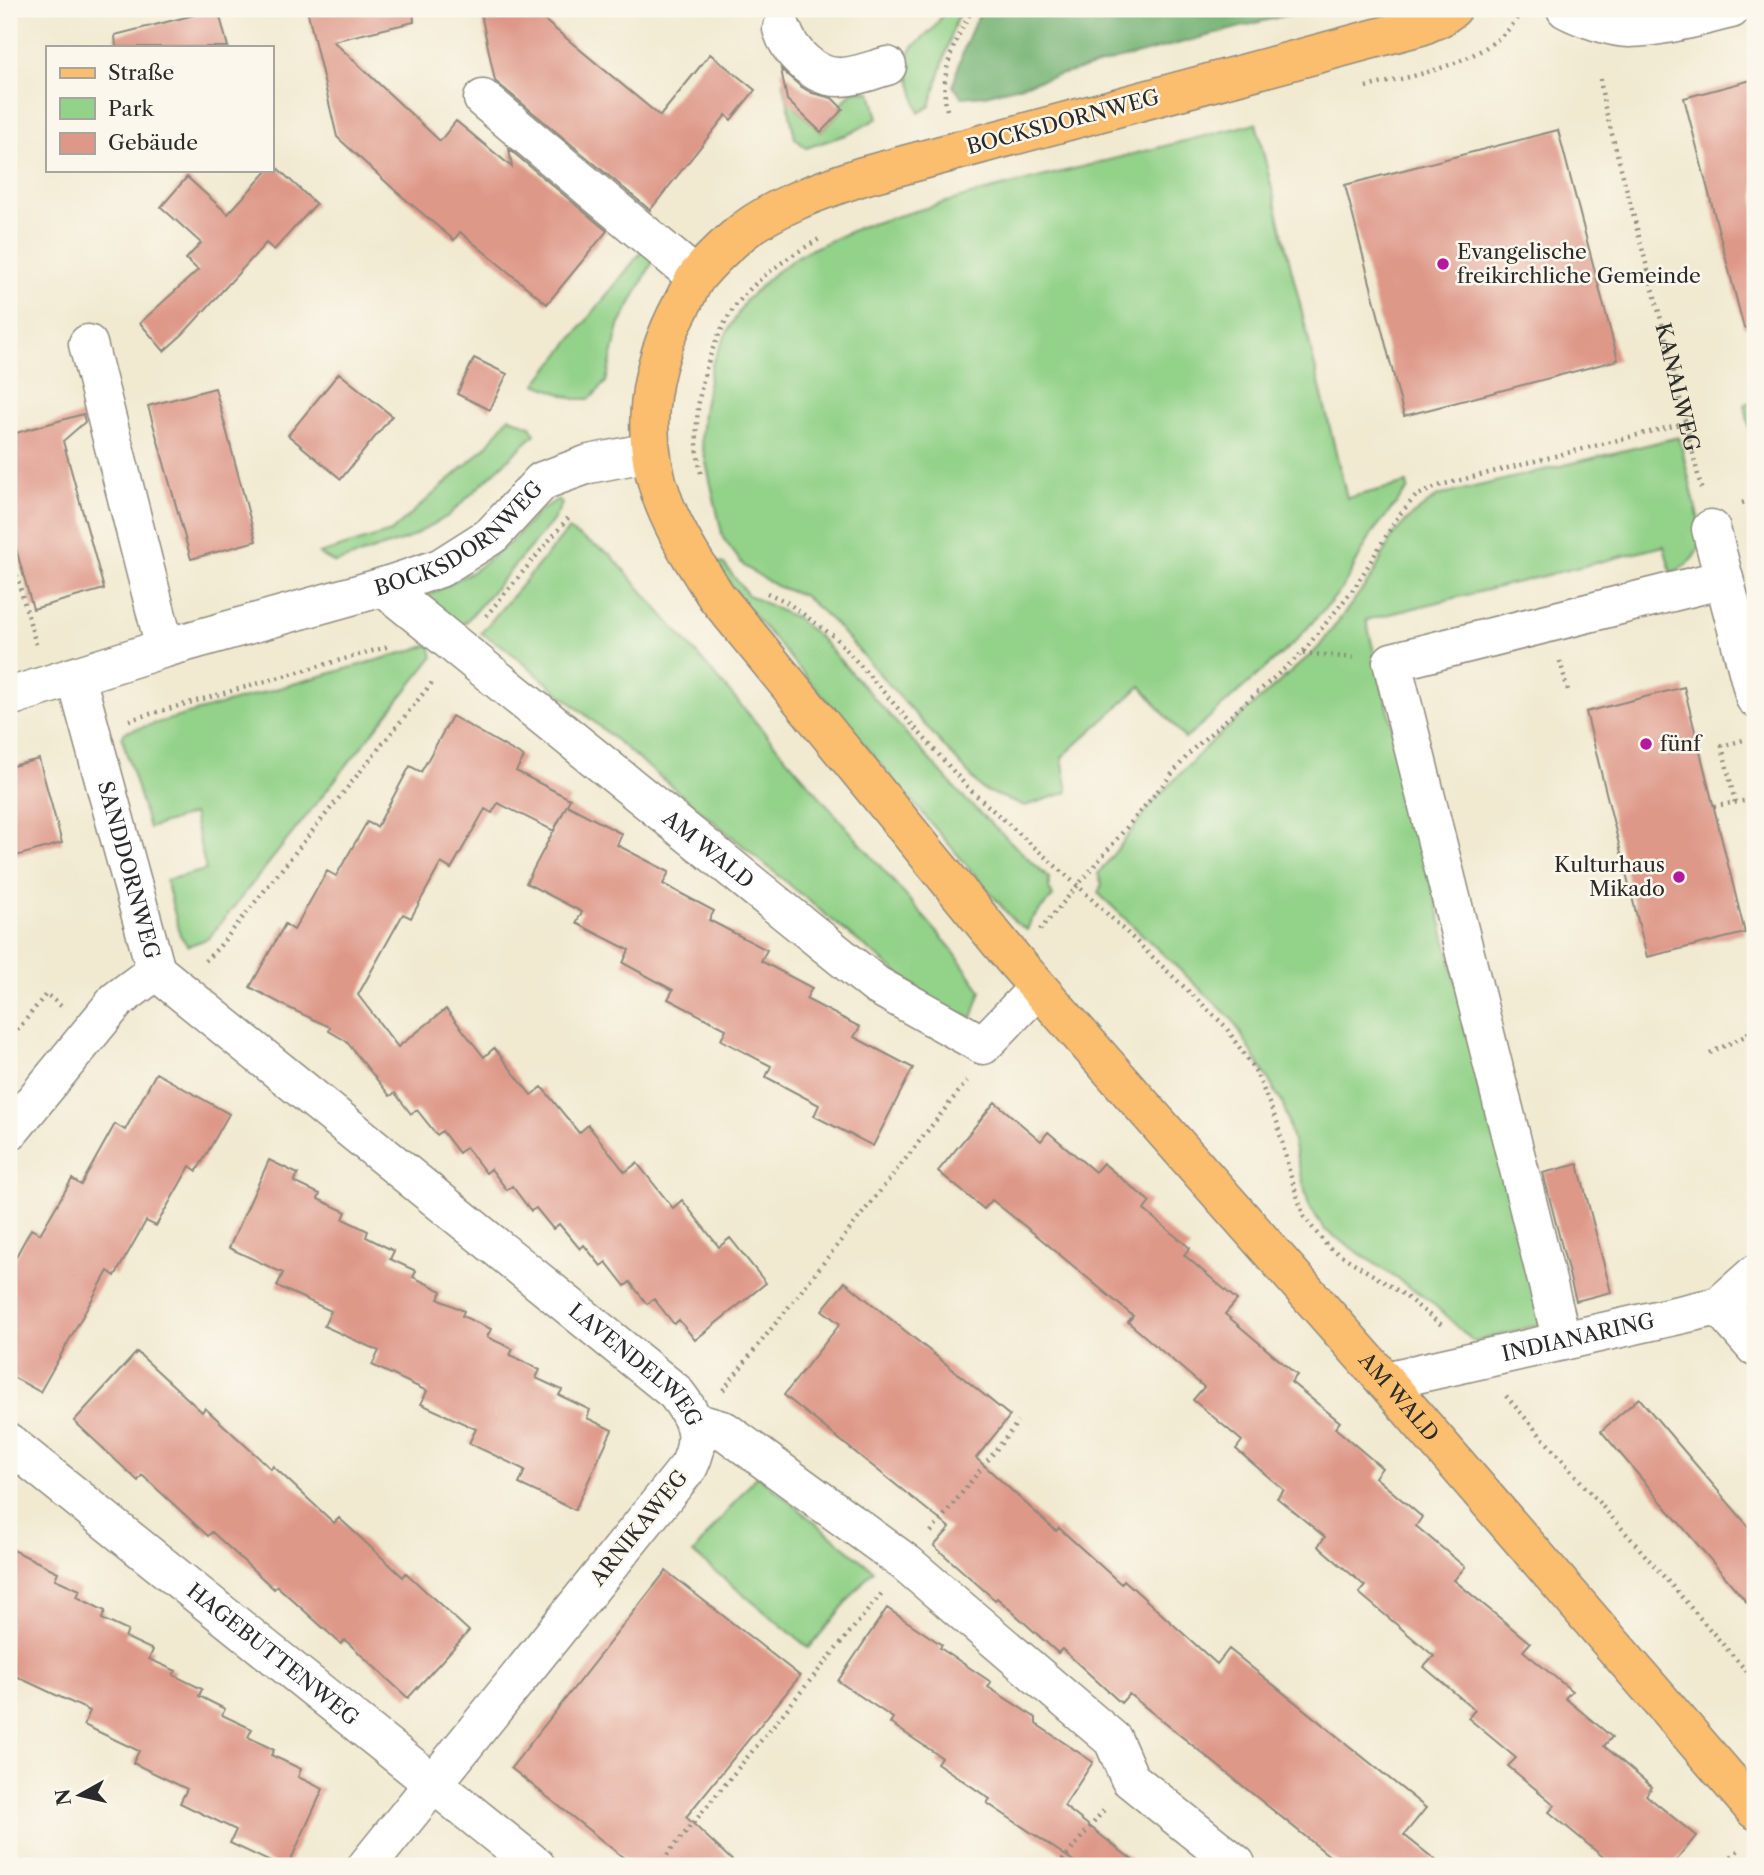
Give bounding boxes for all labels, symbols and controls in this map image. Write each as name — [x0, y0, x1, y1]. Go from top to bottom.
legend — [46, 46, 273, 172]
text: Straße — [108, 60, 174, 85]
street label: BOCKSDORNWEG — [964, 84, 1162, 159]
text: Park — [108, 96, 154, 121]
text: Gebäude — [108, 130, 198, 155]
place label: Evangelische freikirchliche Gemeinde — [1457, 239, 1701, 288]
marker: Evangelische freikirchliche Gemeinde — [1435, 256, 1451, 272]
street label: KANALWEG — [1650, 320, 1705, 454]
street label: BOCKSDORNWEG — [372, 476, 548, 601]
place label: fünf — [1660, 731, 1703, 756]
marker: fünf — [1638, 736, 1654, 752]
street label: SANDDORNWEG — [93, 778, 165, 962]
street label: AM WALD — [657, 804, 759, 893]
place label: Kulturhaus Mikado — [1554, 852, 1665, 901]
marker: Kulturhaus Mikado — [1671, 869, 1687, 885]
street label: LAVENDELWEG — [564, 1298, 707, 1430]
street label: INDIANARING — [1499, 1308, 1657, 1366]
street label: AM WALD — [1353, 1347, 1444, 1446]
street label: ARNIKAWEG — [584, 1465, 693, 1591]
street label: HAGEBUTTENWEG — [182, 1578, 364, 1731]
north arrow — [46, 1759, 116, 1829]
text: N — [51, 1788, 76, 1807]

